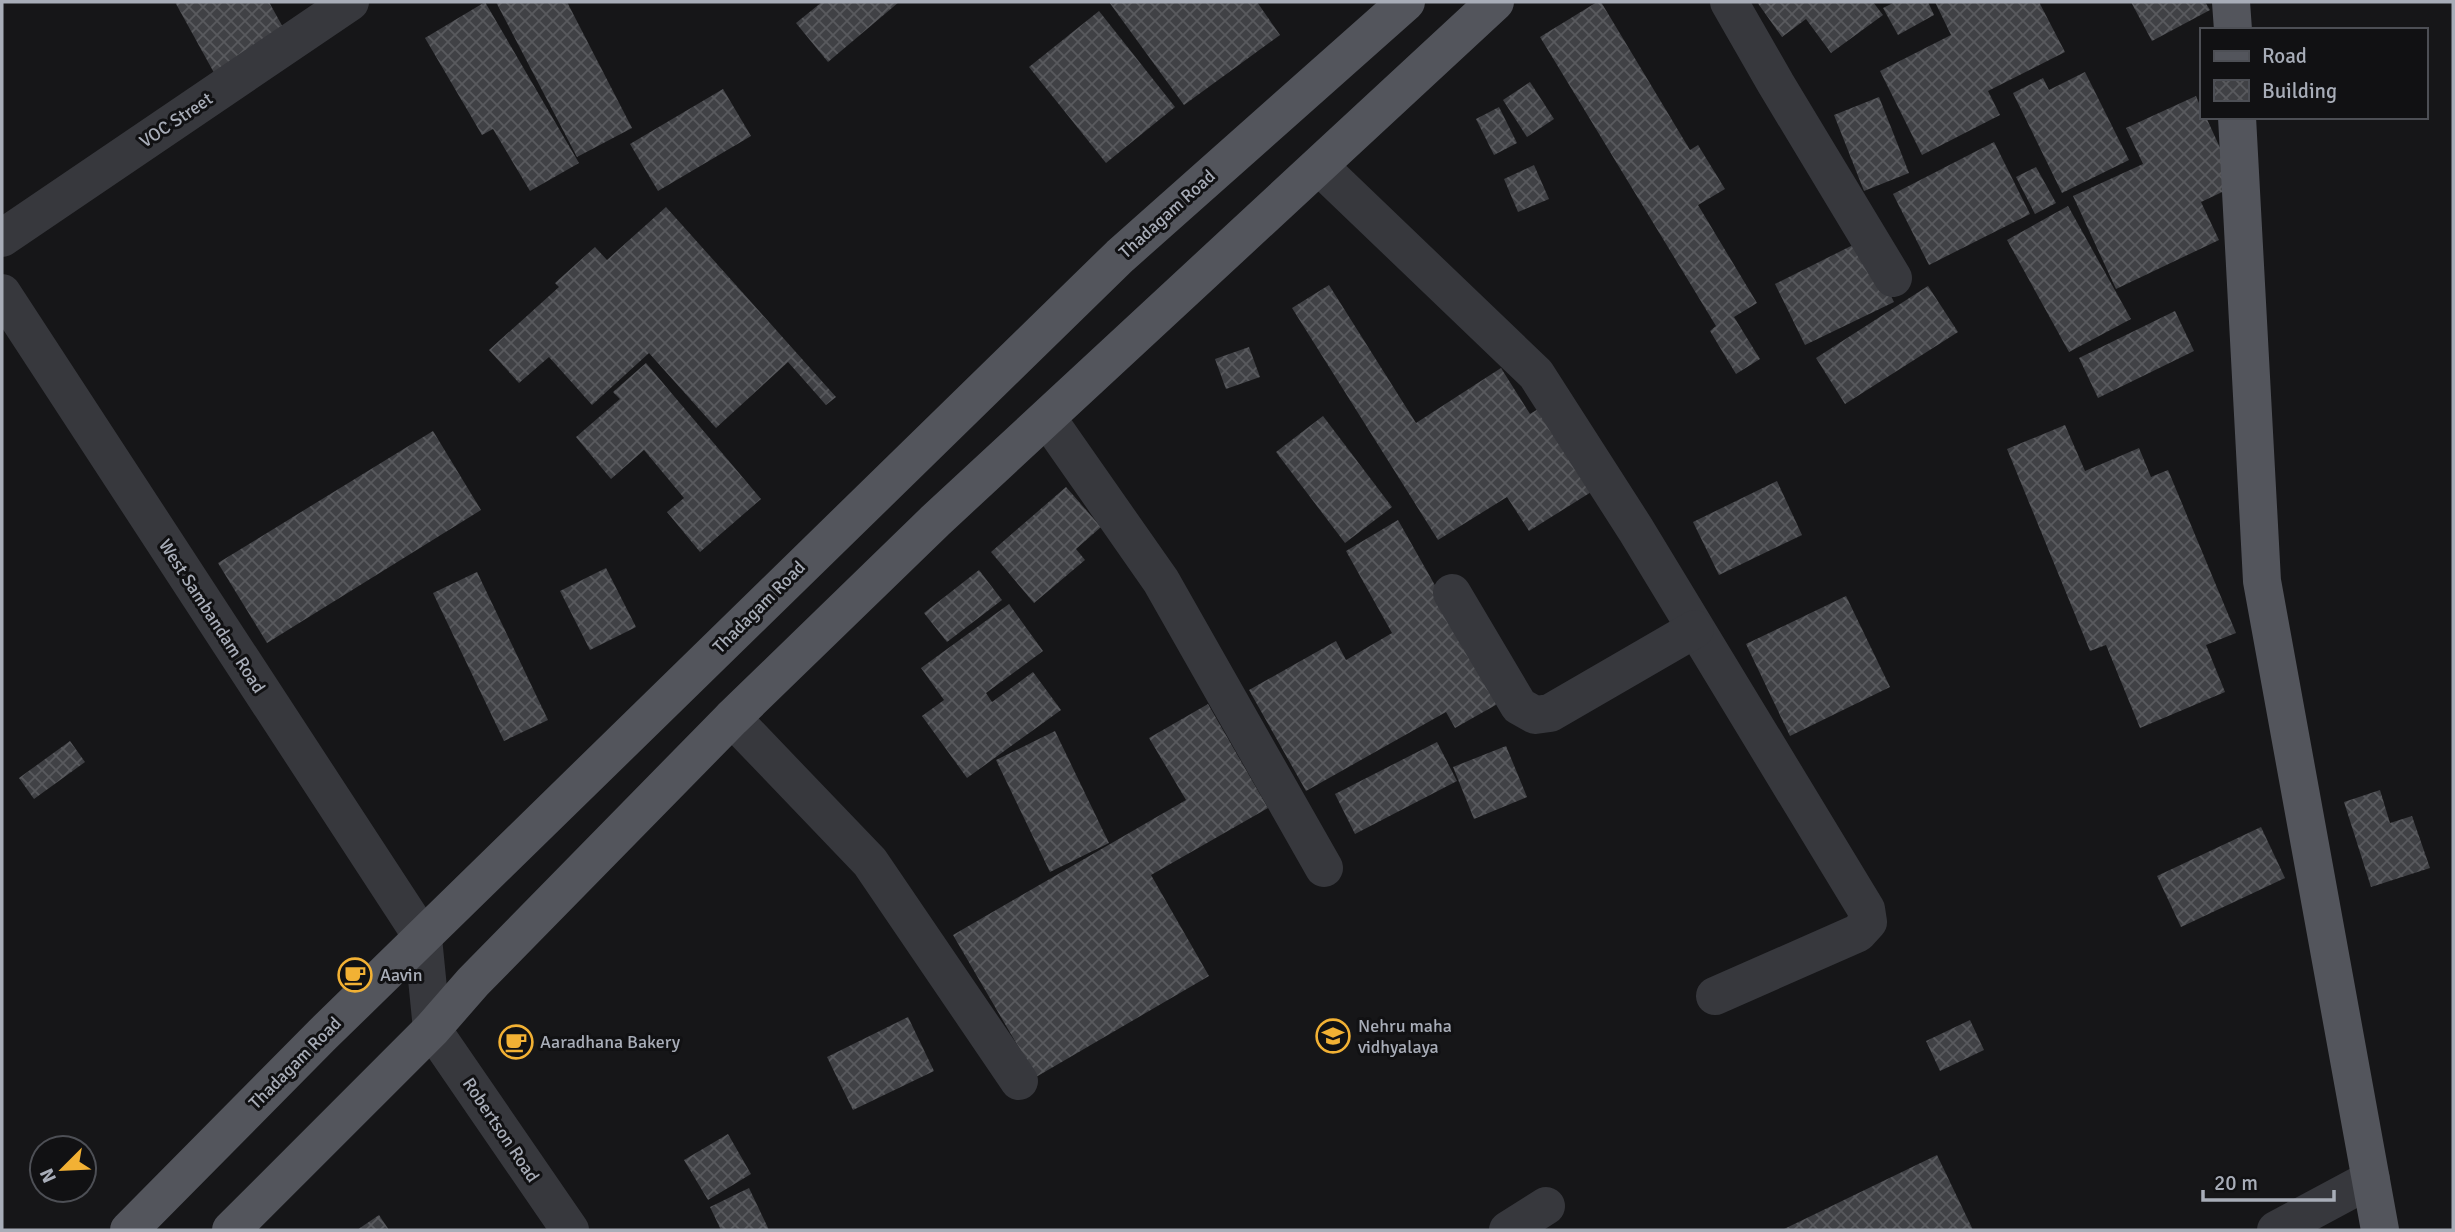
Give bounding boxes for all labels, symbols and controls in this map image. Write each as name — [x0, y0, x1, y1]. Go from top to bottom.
legend — [2200, 28, 2427, 119]
text: Road — [2262, 43, 2307, 69]
text: Building — [2262, 78, 2337, 104]
street label: VOC Street — [135, 87, 217, 153]
street label: Thadagam Road — [1114, 165, 1220, 263]
street label: West Sambandam Road — [154, 535, 270, 697]
street label: Thadagam Road — [708, 556, 810, 658]
cafe icon: Aavin — [336, 956, 374, 994]
place label: Aavin — [380, 964, 423, 986]
street label: Thadagam Road — [244, 1012, 346, 1114]
place label: Nehru maha vidhyalaya — [1358, 1015, 1452, 1058]
school or university icon: Nehru maha vidhyalaya — [1314, 1017, 1352, 1055]
cafe icon: Aaradhana Bakery — [497, 1023, 535, 1061]
place label: Aaradhana Bakery — [540, 1031, 681, 1053]
street label: Robertson Road — [458, 1074, 544, 1186]
north arrow — [28, 1134, 98, 1204]
scale bar — [2203, 1158, 2334, 1202]
text: N — [35, 1165, 62, 1186]
text: 20 m — [2214, 1170, 2258, 1196]

